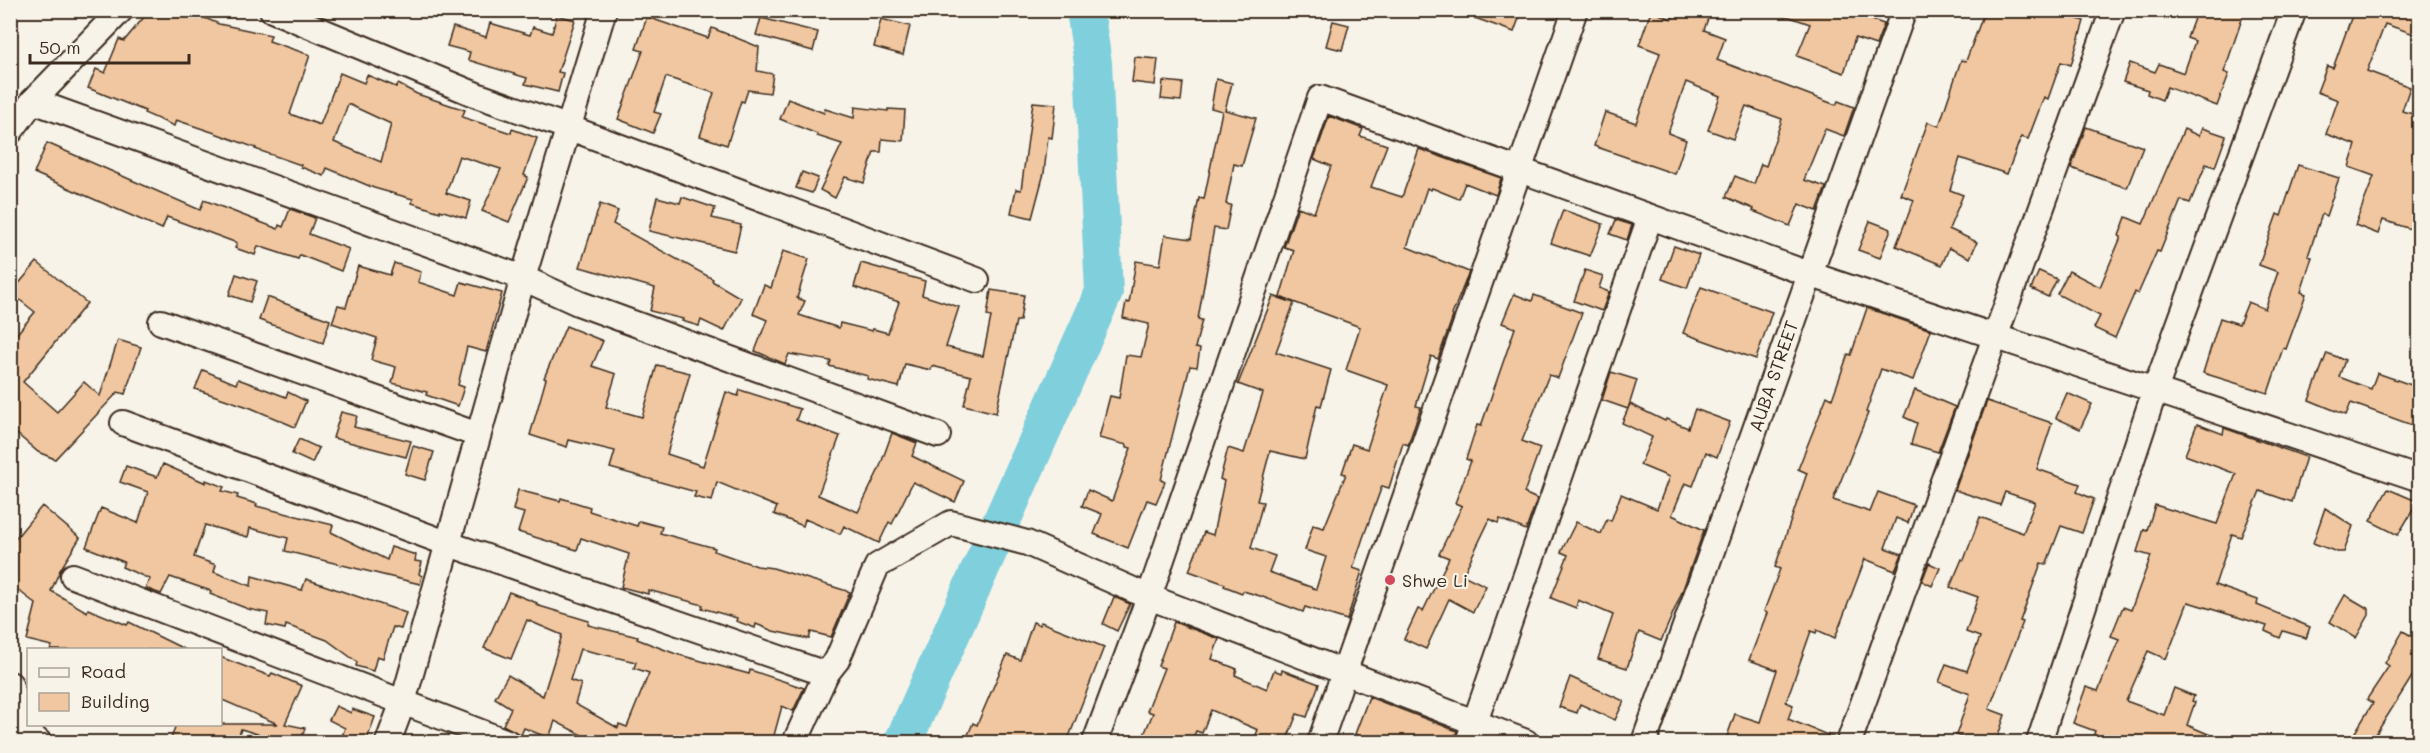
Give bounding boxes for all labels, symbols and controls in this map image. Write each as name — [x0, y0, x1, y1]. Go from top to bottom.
scale bar — [30, 27, 189, 65]
text: 50 m — [39, 35, 81, 59]
street label: AUBA STREET — [1743, 317, 1803, 435]
place label: Shwe Li — [1402, 568, 1468, 592]
marker: Shwe Li — [1383, 573, 1397, 587]
legend — [27, 648, 222, 726]
text: Road — [81, 659, 126, 683]
text: Building — [81, 689, 149, 713]

